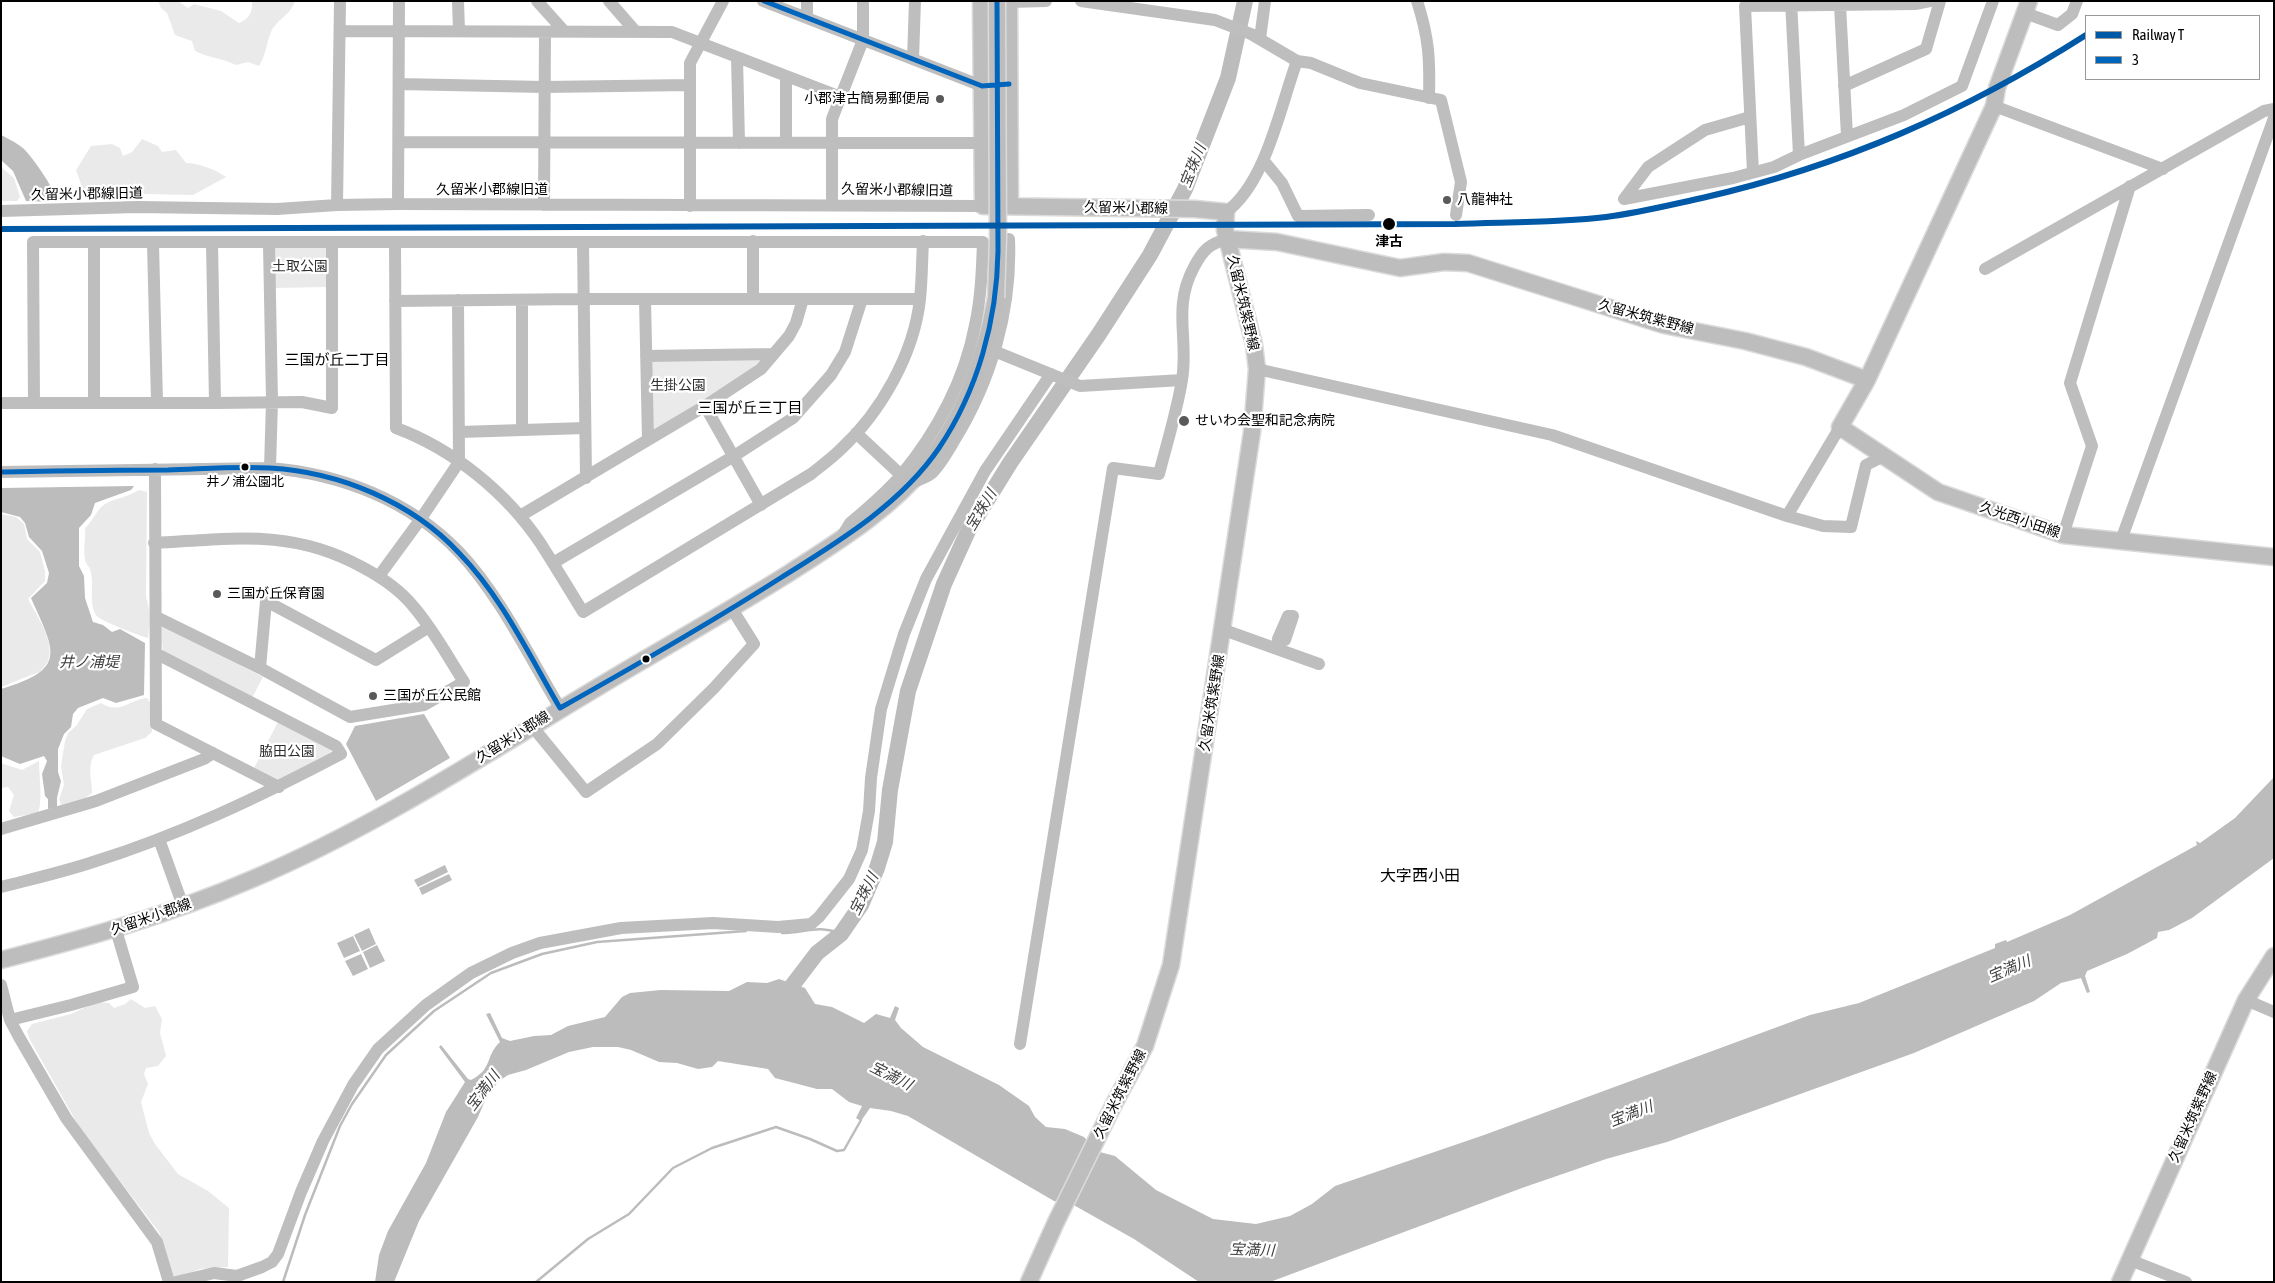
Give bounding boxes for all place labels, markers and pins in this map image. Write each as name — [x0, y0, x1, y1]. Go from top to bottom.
place label: 小郡津古簡易郵便局 — [804, 91, 930, 107]
marker: 小郡津古簡易郵便局 — [934, 93, 946, 105]
place label: 八龍神社 — [1457, 192, 1513, 208]
marker: 八龍神社 — [1441, 194, 1453, 206]
marker: 津古 — [1381, 216, 1397, 232]
place label: 津古 — [1375, 234, 1403, 250]
place label: せいわ会聖和記念病院 — [1195, 413, 1335, 429]
marker: せいわ会聖和記念病院 — [1177, 414, 1191, 428]
marker: 井ノ浦公園北 — [240, 462, 250, 472]
place label: 井ノ浦公園北 — [206, 474, 284, 490]
place label: 三国が丘保育園 — [227, 586, 325, 602]
marker: 三国が丘保育園 — [211, 588, 223, 600]
unlabelled marker — [641, 654, 651, 664]
place label: 三国が丘公民館 — [383, 688, 481, 704]
marker: 三国が丘公民館 — [367, 690, 379, 702]

